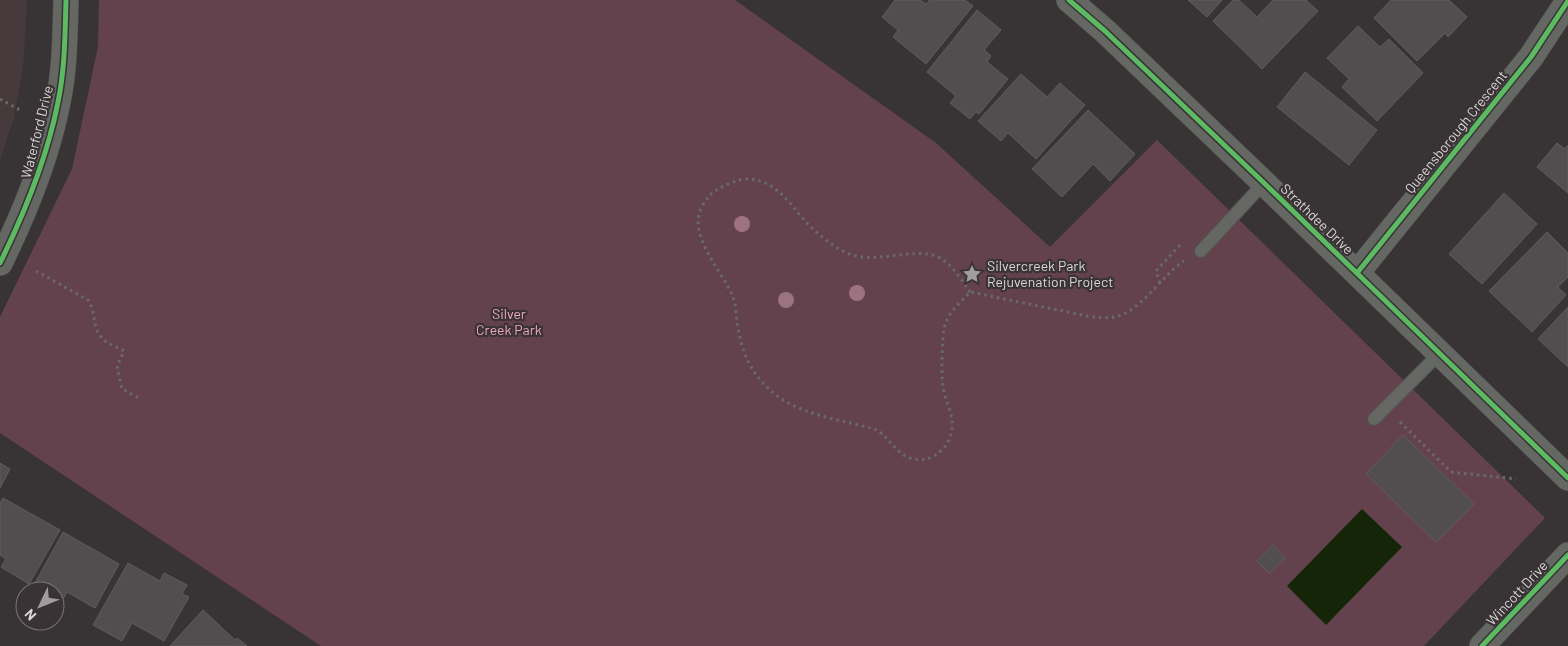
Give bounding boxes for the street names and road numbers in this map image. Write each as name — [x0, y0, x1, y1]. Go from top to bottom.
street label: Queensborough Crescent — [1401, 67, 1510, 196]
street label: Waterford Drive — [17, 84, 56, 180]
street label: Strathdee Drive — [1277, 180, 1357, 258]
street label: Wincott Drive — [1482, 557, 1551, 629]

